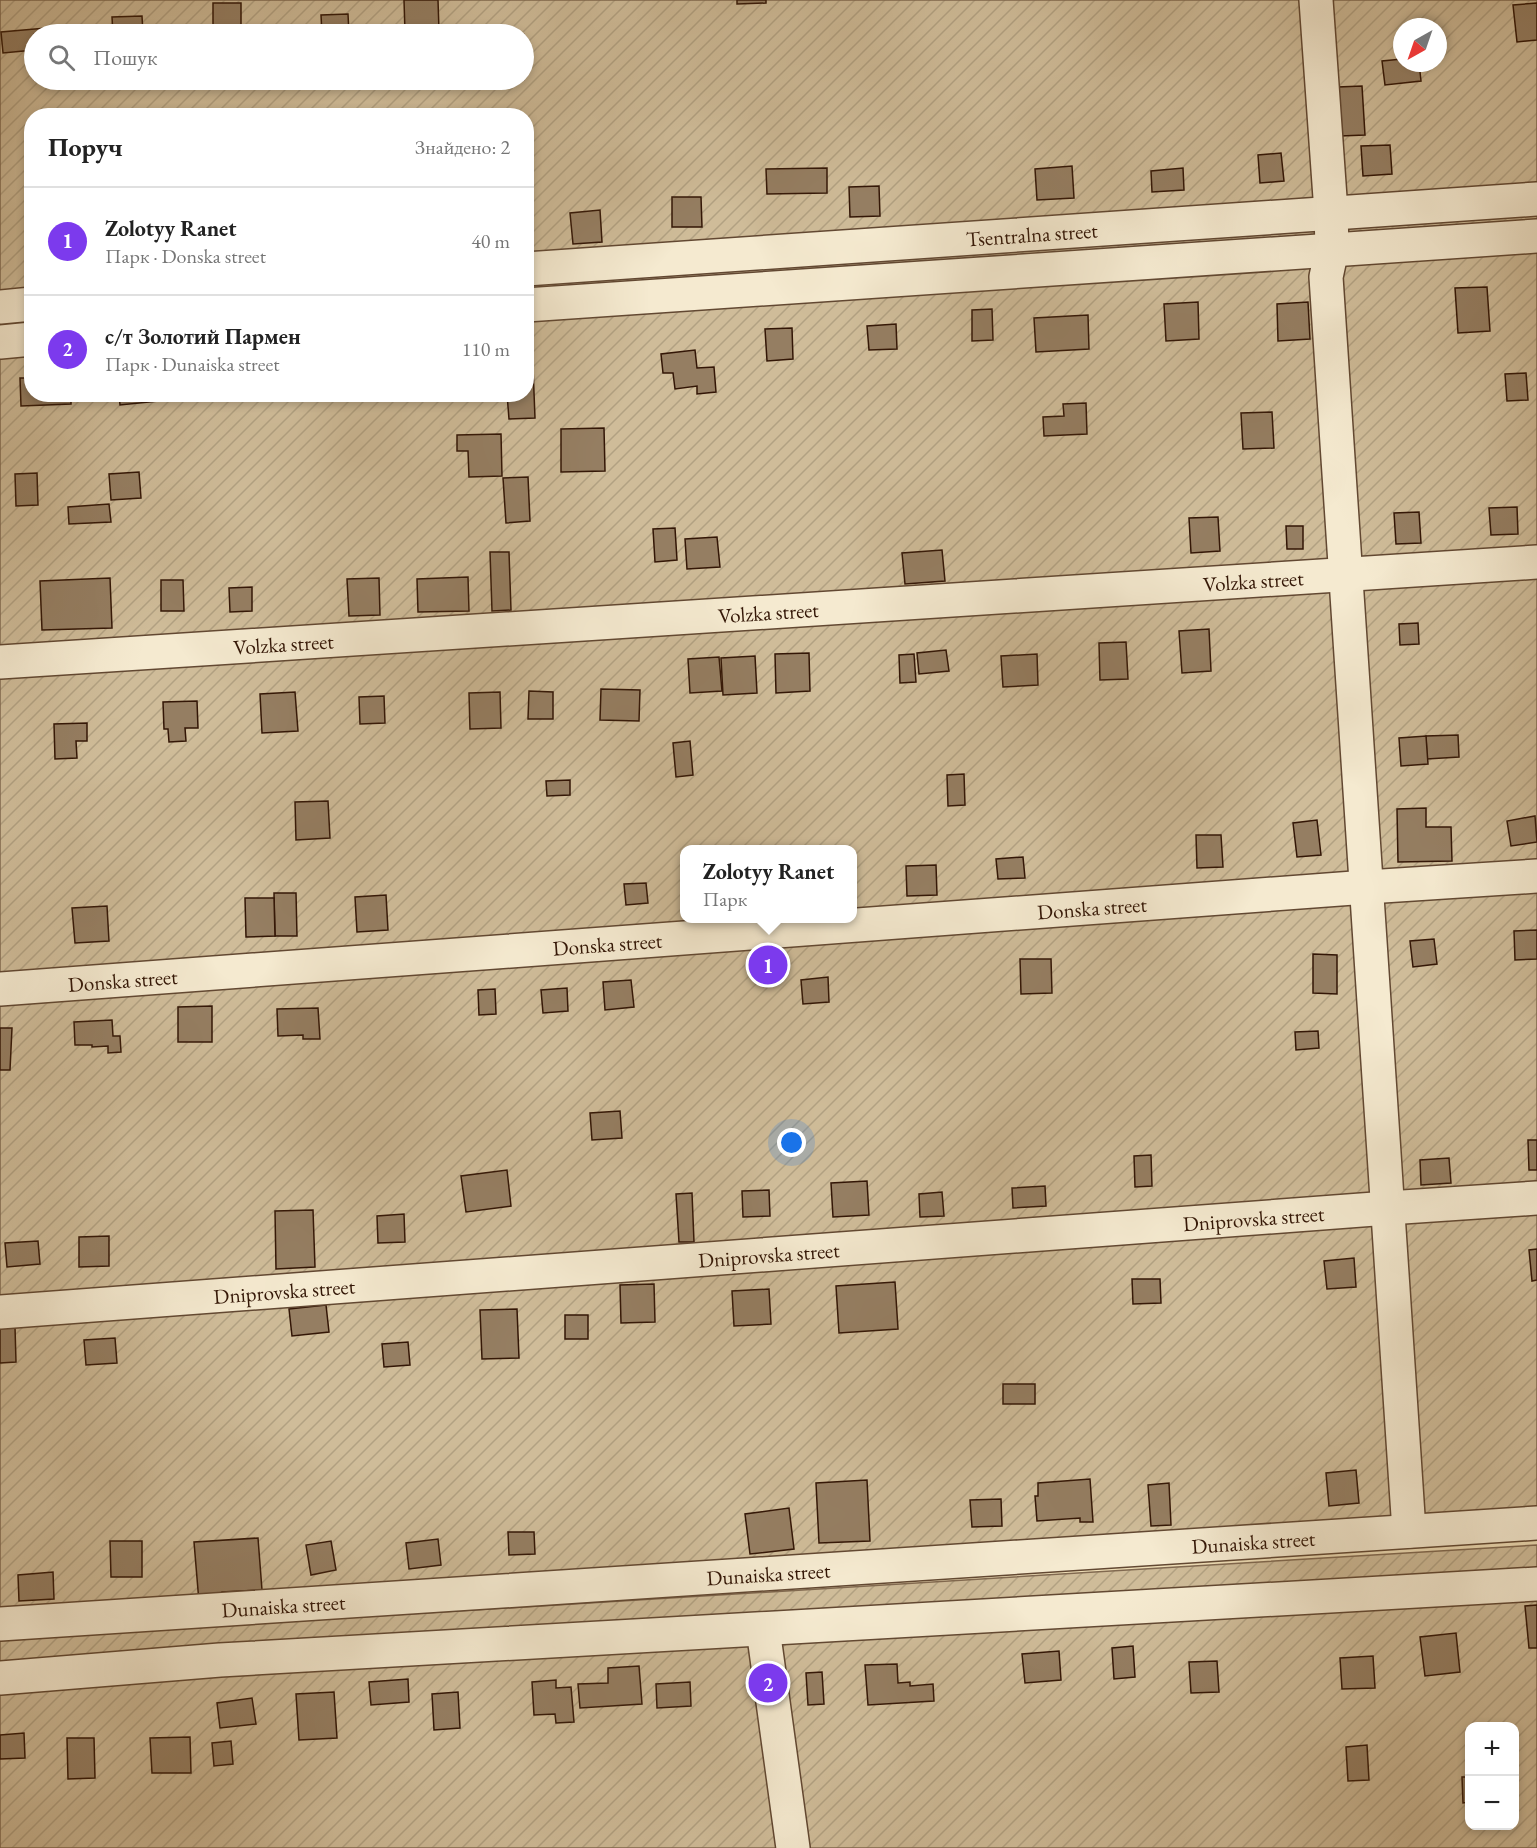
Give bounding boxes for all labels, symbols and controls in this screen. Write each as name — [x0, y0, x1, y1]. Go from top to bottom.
north arrow — [1393, 18, 1447, 72]
search box — [24, 24, 534, 90]
icon: search — [45, 41, 78, 74]
text: Пошук — [93, 43, 157, 72]
text: Поруч — [48, 130, 123, 164]
text: Знайдено: 2 — [415, 134, 510, 160]
text: Zolotyy Ranet — [105, 214, 237, 243]
street label: Tsentralna street — [965, 216, 1099, 252]
text: 1 — [62, 228, 73, 254]
text: 40 m — [471, 228, 510, 254]
text: Парк · Donska street — [105, 243, 266, 269]
text: с/т Золотий Пармен — [105, 322, 301, 351]
text: 2 — [62, 336, 73, 362]
text: 110 m — [462, 336, 510, 362]
text: Парк · Dunaiska street — [105, 351, 279, 377]
street label: Volzka street — [1202, 564, 1305, 597]
street label: Volzka street — [717, 595, 820, 629]
street label: Volzka street — [232, 627, 335, 660]
popup — [680, 845, 857, 923]
text: Zolotyy Ranet — [703, 857, 834, 886]
text: Парк — [703, 886, 747, 912]
street label: Donska street — [1036, 890, 1148, 925]
street label: Donska street — [552, 926, 663, 961]
pin: 1 — [748, 942, 788, 988]
street label: Donska street — [67, 962, 179, 997]
your location — [777, 1128, 806, 1157]
street label: Dniprovska street — [1182, 1199, 1326, 1237]
street label: Dniprovska street — [697, 1236, 841, 1273]
street label: Dniprovska street — [213, 1272, 356, 1309]
street label: Dunaiska street — [1191, 1524, 1316, 1559]
street label: Dunaiska street — [706, 1556, 832, 1591]
street label: Dunaiska street — [221, 1588, 347, 1623]
pin: 2 — [748, 1660, 788, 1706]
map controls — [1465, 1722, 1519, 1830]
button: + — [1465, 1722, 1519, 1776]
button: − — [1465, 1776, 1519, 1830]

